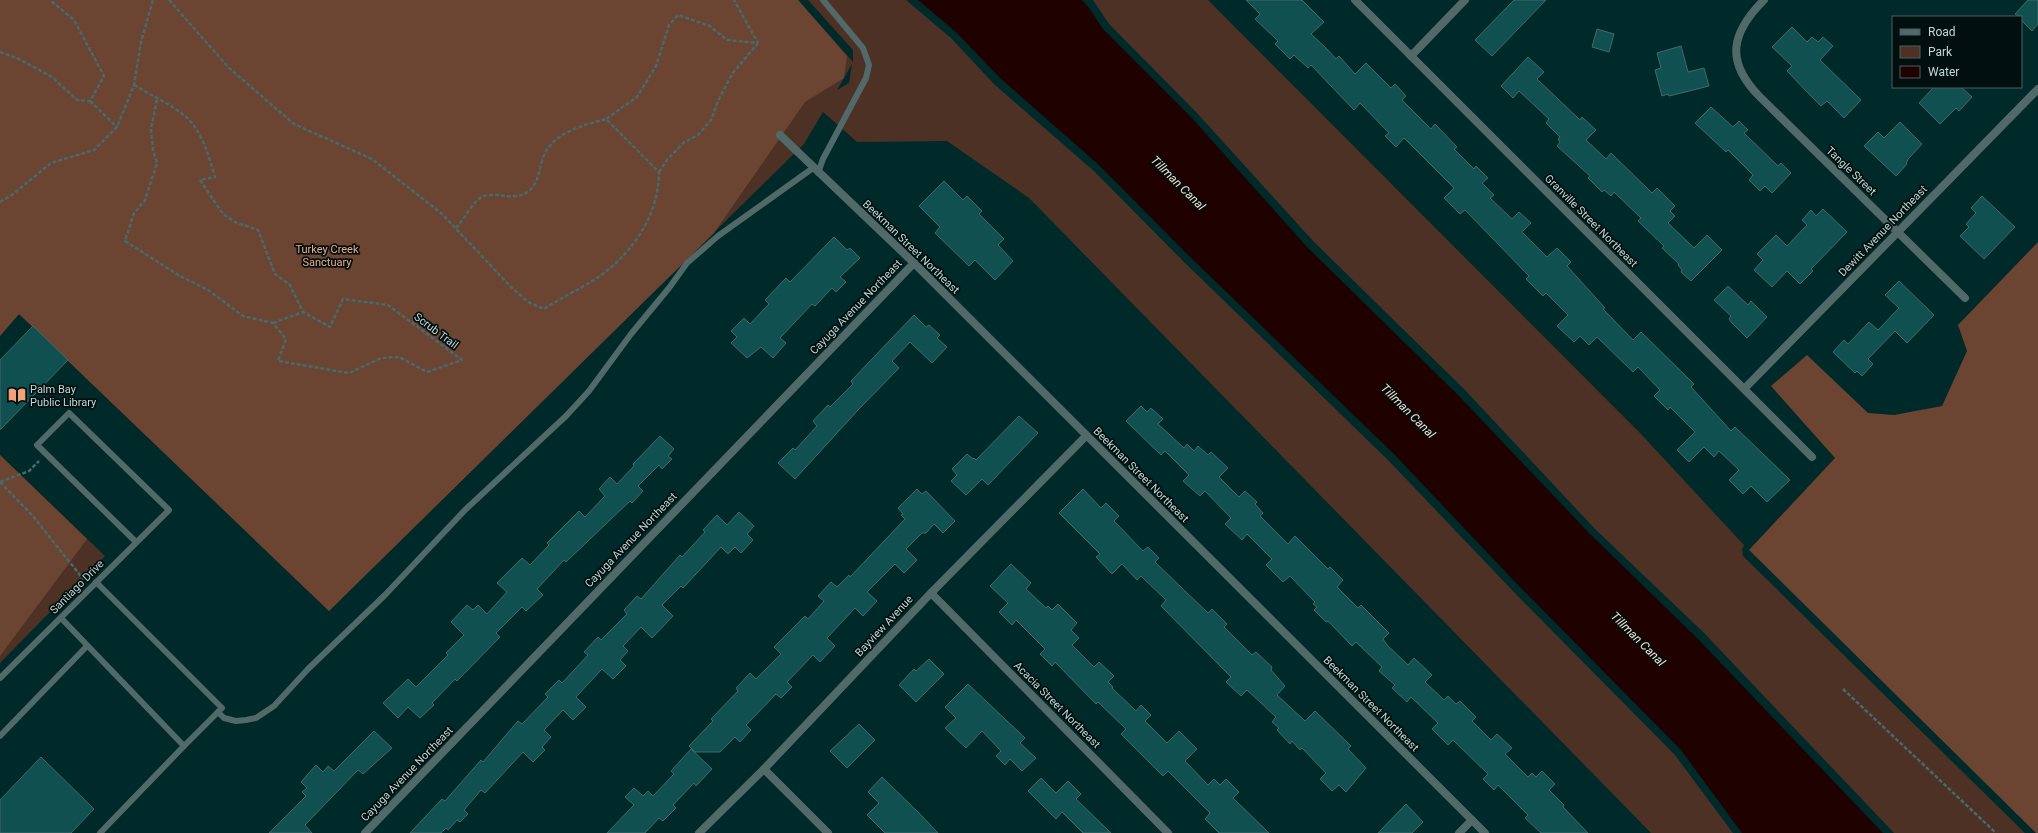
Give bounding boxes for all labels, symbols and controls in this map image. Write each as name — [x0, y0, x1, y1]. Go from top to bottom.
legend — [1892, 16, 2022, 88]
text: Road — [1928, 25, 1956, 39]
text: Park — [1928, 45, 1953, 59]
text: Water — [1928, 65, 1959, 79]
street label: Tangle Street — [1823, 144, 1879, 198]
water label: Tillman Canal — [1148, 153, 1208, 213]
street label: Granville Street Northeast — [1542, 172, 1640, 270]
street label: Dewitt Avenue Northeast — [1836, 183, 1930, 279]
street label: Beekman Street Northeast — [860, 197, 962, 297]
park label: Turkey Creek Sanctuary — [295, 243, 359, 269]
street label: Cayuga Avenue Northeast — [807, 257, 905, 357]
street label: Scrub Trail — [411, 310, 461, 352]
water label: Tillman Canal — [1378, 381, 1438, 441]
place label: Palm Bay Public Library — [30, 383, 97, 409]
library icon: Palm Bay Public Library — [7, 385, 27, 405]
street label: Beekman Street Northeast — [1091, 425, 1192, 526]
street label: Cayuga Avenue Northeast — [582, 490, 680, 590]
street label: Santiago Drive — [47, 557, 107, 617]
street label: Bayview Avenue — [852, 593, 916, 659]
water label: Tillman Canal — [1608, 609, 1668, 669]
street label: Beekman Street Northeast — [1321, 654, 1422, 755]
street label: Acacia Street Northeast — [1011, 659, 1103, 751]
street label: Cayuga Avenue Northeast — [358, 724, 456, 824]

